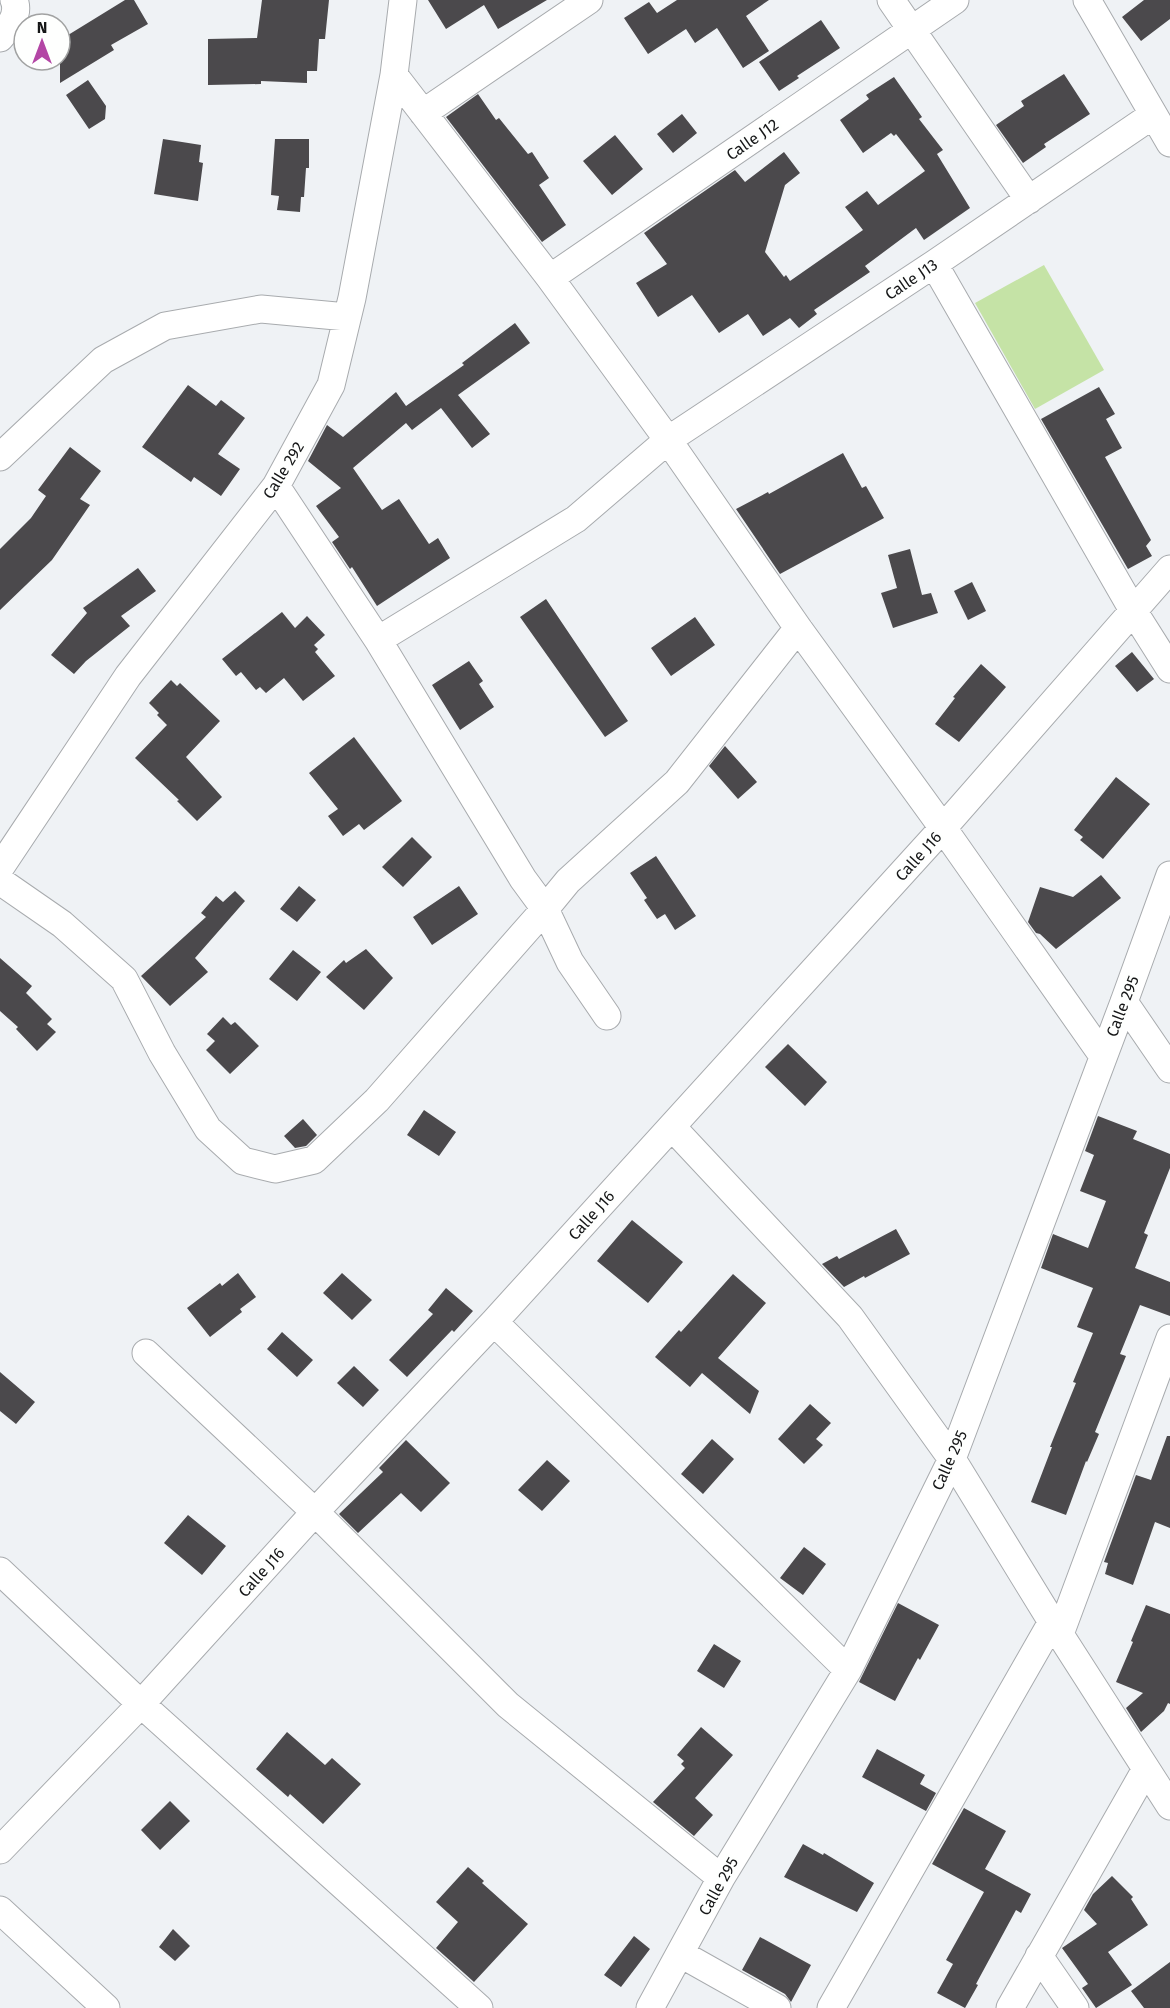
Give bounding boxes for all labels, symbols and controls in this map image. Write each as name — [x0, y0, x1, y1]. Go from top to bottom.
north arrow — [12, 12, 72, 72]
text: N — [37, 18, 47, 37]
street label: Calle J12 — [723, 115, 782, 164]
street label: Calle J13 — [881, 255, 941, 304]
street label: Calle 292 — [259, 438, 308, 502]
street label: Calle J16 — [891, 828, 945, 885]
street label: Calle 295 — [1102, 973, 1143, 1039]
street label: Calle J16 — [564, 1187, 618, 1244]
street label: Calle 295 — [928, 1427, 971, 1493]
street label: Calle J16 — [234, 1544, 288, 1601]
street label: Calle 295 — [695, 1854, 742, 1919]

